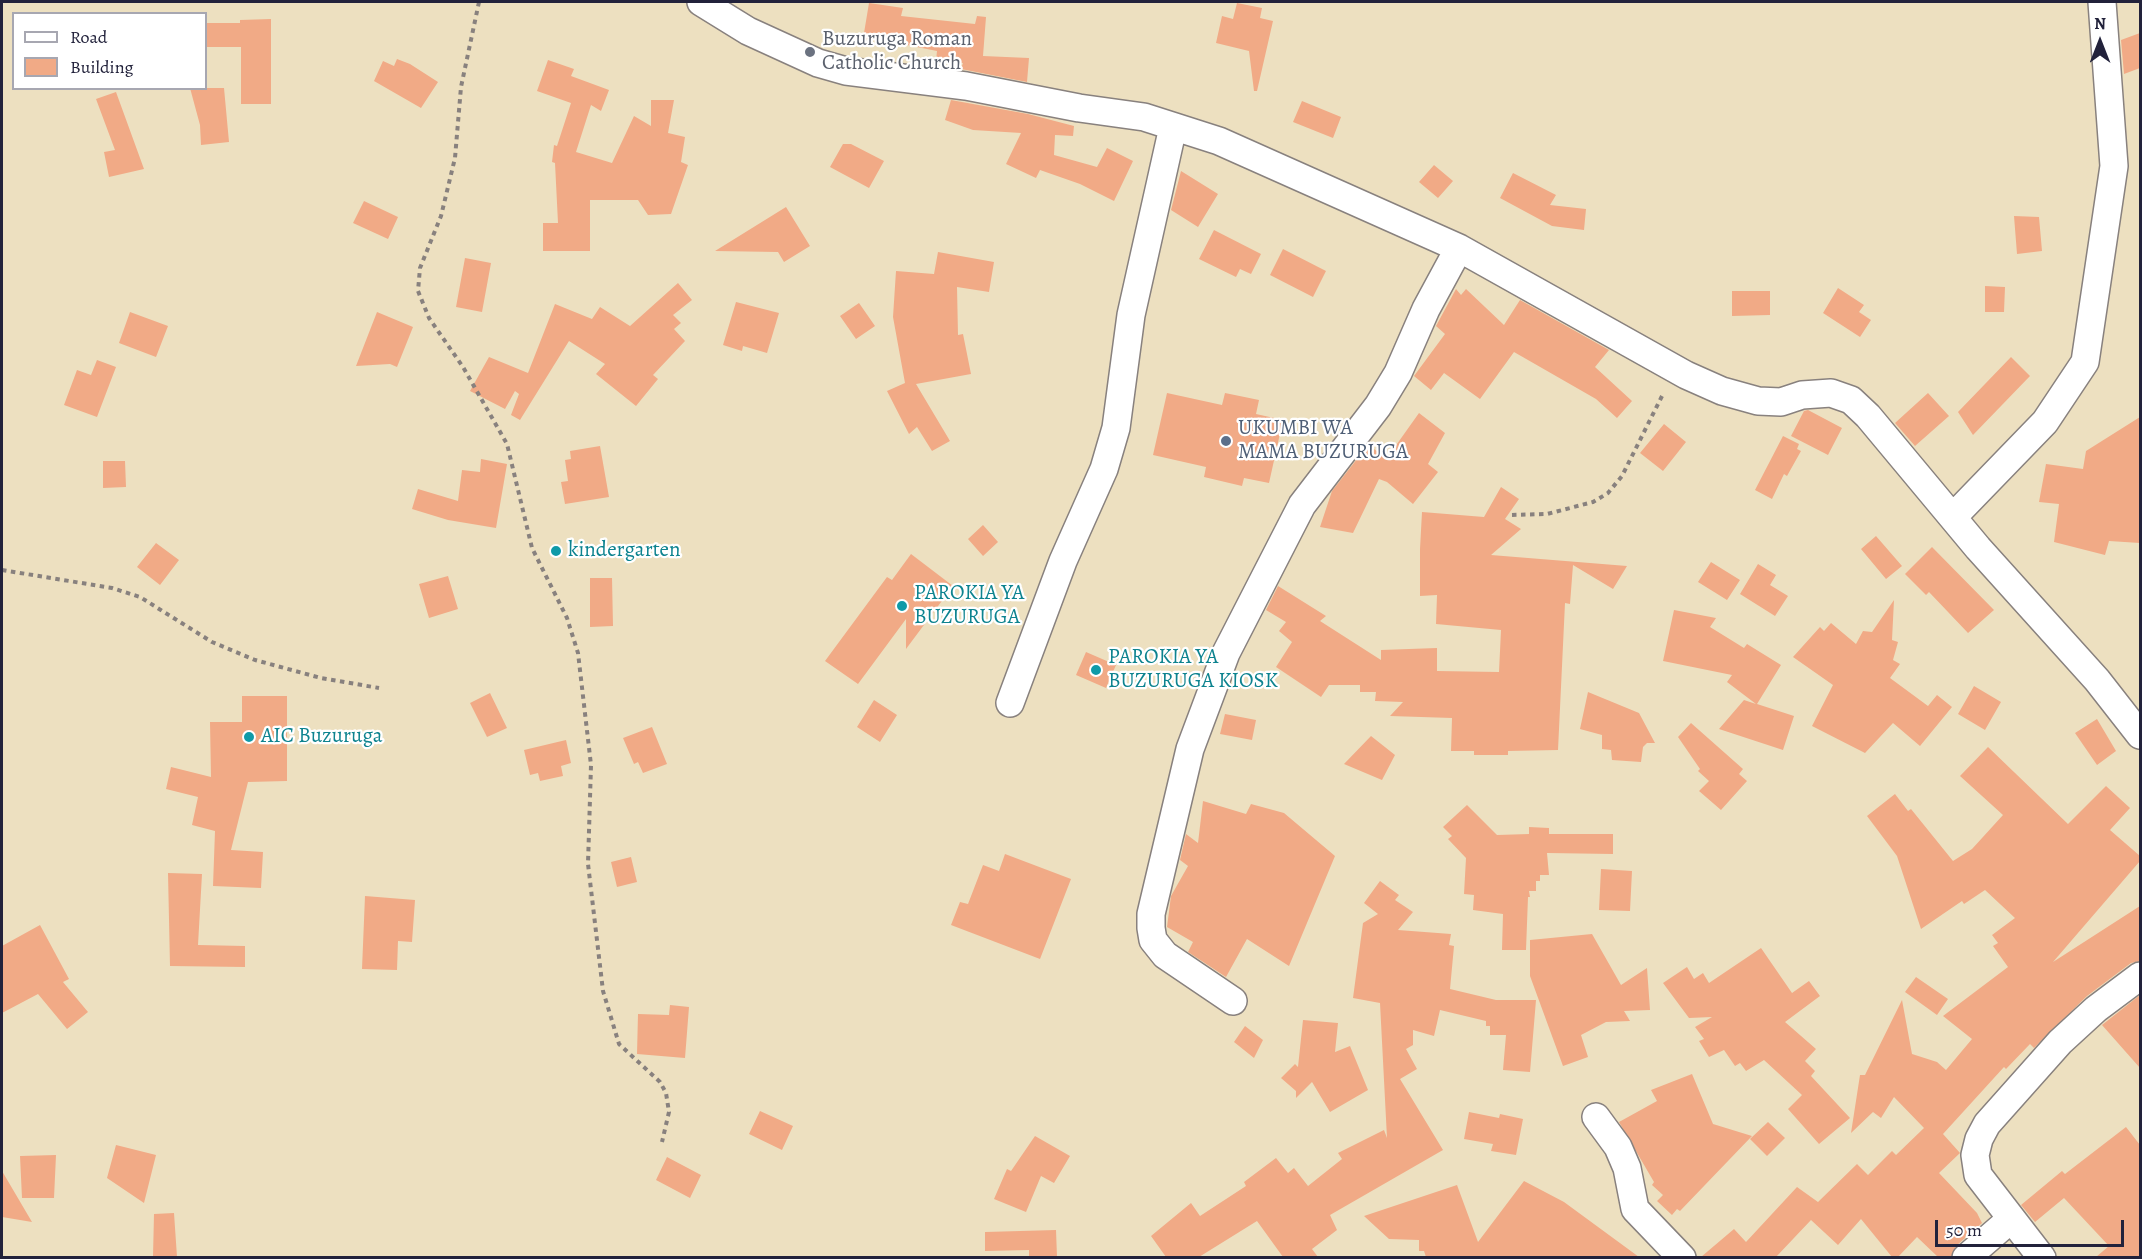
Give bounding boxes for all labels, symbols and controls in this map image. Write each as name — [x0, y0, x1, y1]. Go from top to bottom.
legend — [12, 12, 207, 90]
north arrow — [2070, 12, 2130, 72]
text: N — [2094, 13, 2106, 35]
text: Road — [70, 25, 107, 49]
place label: Buzuruga Roman Catholic Church — [822, 27, 972, 77]
marker: Buzuruga Roman Catholic Church — [803, 45, 817, 59]
text: Building — [70, 55, 134, 79]
place label: UKUMBI WA MAMA BUZURUGA — [1238, 416, 1408, 466]
marker: UKUMBI WA MAMA BUZURUGA — [1219, 434, 1233, 448]
place label: kindergarten — [568, 538, 681, 564]
marker: kindergarten — [549, 544, 563, 558]
place label: PAROKIA YA BUZURUGA — [914, 581, 1024, 631]
marker: PAROKIA YA BUZURUGA — [895, 599, 909, 613]
place label: PAROKIA YA BUZURUGA KIOSK — [1108, 645, 1278, 695]
marker: PAROKIA YA BUZURUGA KIOSK — [1089, 663, 1103, 677]
place label: AIC Buzuruga — [261, 724, 383, 750]
marker: AIC Buzuruga — [242, 730, 256, 744]
scale bar — [1938, 1208, 2127, 1246]
text: 50 m — [1946, 1218, 1982, 1242]

